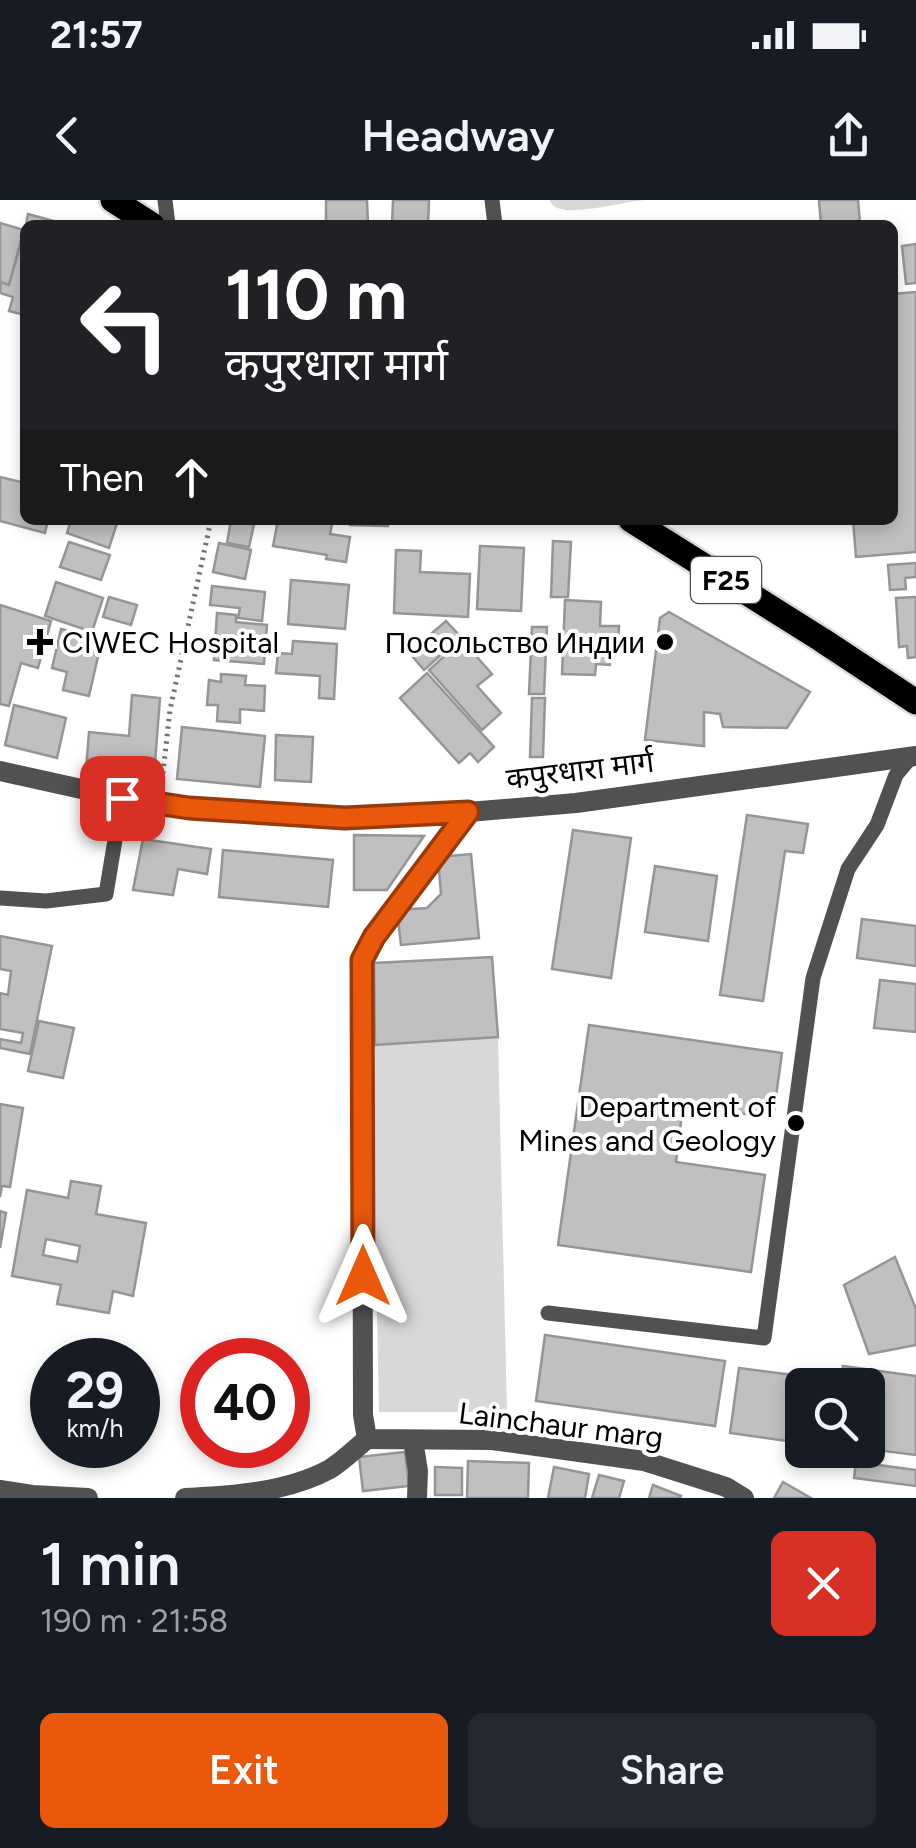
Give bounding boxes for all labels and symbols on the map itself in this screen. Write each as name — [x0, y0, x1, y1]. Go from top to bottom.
road number: F25 — [691, 557, 761, 603]
place label: CIWEC Hospital — [62, 624, 279, 661]
place label: Посольство Индии — [385, 624, 645, 661]
marker: CIWEC Hospital — [27, 629, 53, 655]
marker: Посольство Индии — [654, 631, 676, 653]
street label: कपुरधारा मार्ग — [504, 742, 657, 797]
pin — [80, 756, 165, 841]
place label: Department of Mines and Geology — [518, 1088, 776, 1159]
marker: Department of Mines and Geology — [785, 1112, 807, 1134]
position arrow — [311, 1224, 415, 1328]
speed limit sign: 40 — [180, 1338, 310, 1468]
street label: Lainchaur marg — [457, 1394, 665, 1456]

